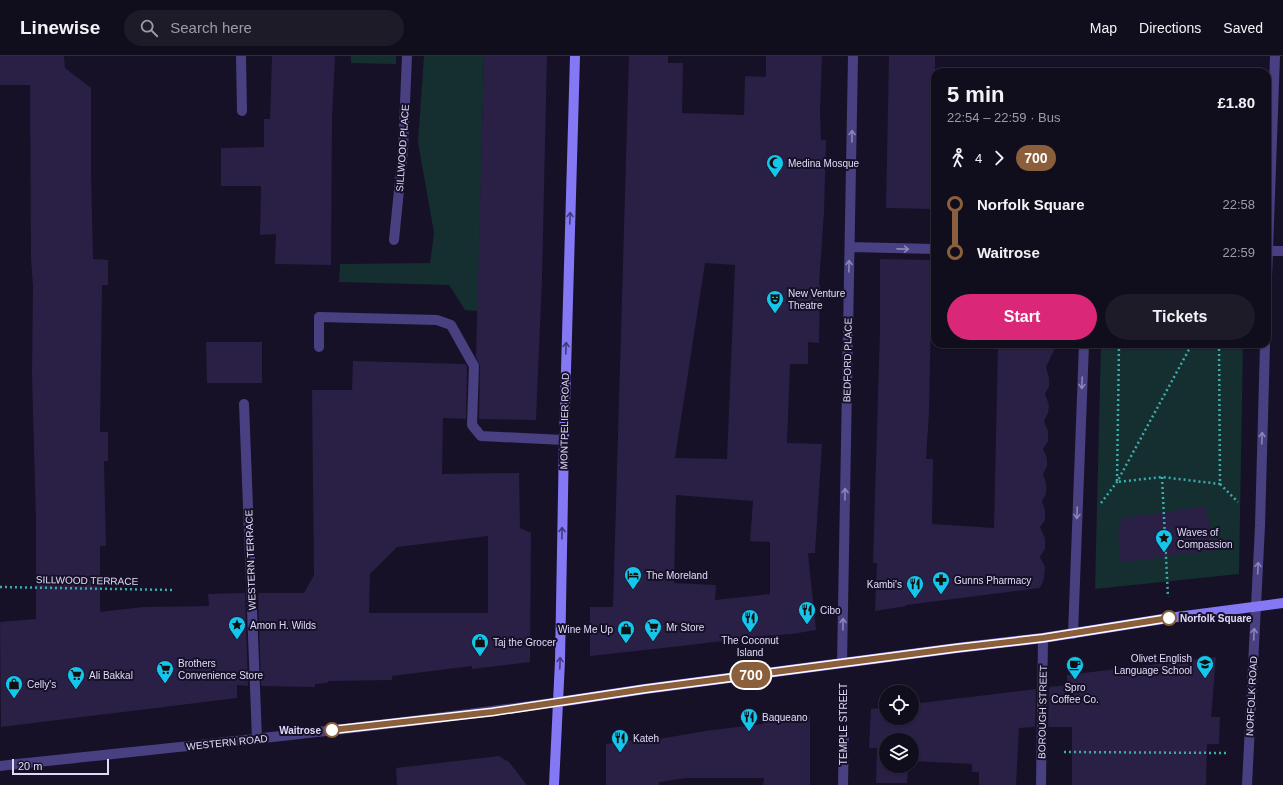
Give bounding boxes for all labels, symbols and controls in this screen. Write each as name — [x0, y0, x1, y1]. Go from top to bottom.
search box — [124, 10, 404, 46]
text: Linewise — [20, 17, 100, 38]
icon: search — [138, 17, 160, 39]
text: Search here — [170, 19, 252, 36]
text: Map — [1090, 20, 1117, 36]
text: Directions — [1139, 20, 1201, 36]
text: Saved — [1223, 20, 1263, 36]
text: 5 min — [947, 82, 1004, 107]
text: £1.80 — [1217, 94, 1255, 111]
street label: SILLWOOD PLACE — [394, 104, 411, 192]
text: 22:54 – 22:59 · Bus — [947, 110, 1060, 125]
one-way arrow — [848, 130, 855, 143]
icon: walk — [947, 147, 969, 169]
icon: forward — [988, 147, 1010, 169]
text: 700 — [1024, 150, 1048, 166]
text: 4 — [975, 151, 982, 166]
mosque icon: Medina Mosque — [765, 153, 785, 178]
place label: Medina Mosque — [788, 158, 860, 169]
text: Norfolk Square — [977, 196, 1085, 213]
text: 22:58 — [1222, 197, 1255, 212]
one-way arrow — [566, 212, 574, 225]
text: Waitrose — [977, 244, 1040, 261]
one-way arrow — [896, 245, 909, 252]
text: 22:59 — [1222, 245, 1255, 260]
one-way arrow — [845, 260, 853, 273]
place label: New Venture Theatre — [788, 288, 846, 311]
theatre icon: New Venture Theatre — [765, 289, 785, 314]
button: Start — [947, 294, 1097, 340]
button: Tickets — [1105, 294, 1255, 340]
street label: BEDFORD PLACE — [841, 317, 854, 402]
one-way arrow — [563, 342, 570, 355]
street label: MONTPELIER ROAD — [558, 373, 571, 469]
one-way arrow — [1078, 376, 1086, 389]
one-way arrow — [1259, 432, 1266, 445]
one-way arrow — [841, 488, 849, 501]
one-way arrow — [1073, 506, 1081, 519]
street label: WESTERN TERRACE — [243, 509, 258, 610]
one-way arrow — [558, 527, 566, 540]
place label: Waves of Compassion — [1177, 527, 1233, 550]
place icon: Waves of Compassion — [1154, 528, 1174, 553]
one-way arrow — [1254, 562, 1261, 575]
hotel icon: The Moreland — [623, 565, 643, 590]
place label: The Moreland — [646, 570, 708, 581]
pharmacy icon: Gunns Pharmacy — [931, 570, 951, 595]
street label: SILLWOOD TERRACE — [36, 574, 139, 587]
restaurant icon: Kambi's — [905, 574, 925, 599]
place label: Gunns Pharmacy — [954, 575, 1031, 586]
place label: Kambi's — [867, 579, 902, 590]
restaurant icon: Cibo — [797, 600, 817, 625]
place label: Cibo — [820, 605, 841, 616]
restaurant icon: The Coconut Island — [740, 608, 760, 633]
marker: Norfolk Square — [1161, 610, 1177, 626]
place label: Norfolk Square — [1180, 613, 1252, 624]
place icon: Amon H. Wilds — [227, 615, 247, 640]
supermarket icon: Mr Store — [643, 617, 663, 642]
one-way arrow — [839, 618, 847, 631]
shop icon: Wine Me Up — [616, 619, 636, 644]
place label: Amon H. Wilds — [250, 620, 316, 631]
place label: Mr Store — [666, 622, 705, 633]
place label: Wine Me Up — [558, 624, 613, 635]
one-way arrow — [1250, 628, 1258, 641]
shop icon: Taj the Grocer — [470, 632, 490, 657]
place label: The Coconut Island — [721, 635, 779, 658]
place label: Taj the Grocer — [493, 637, 556, 648]
place label: Olivet English Language School — [1114, 653, 1192, 676]
school or university icon: Olivet English Language School — [1195, 654, 1215, 679]
cafe icon: Spro Coffee Co. — [1065, 655, 1085, 680]
street label: NORFOLK ROAD — [1244, 656, 1259, 736]
one-way arrow — [556, 657, 564, 670]
place label: Brothers Convenience Store — [178, 658, 263, 681]
supermarket icon: Brothers Convenience Store — [155, 659, 175, 684]
line badge: 700 — [728, 662, 774, 688]
supermarket icon: Ali Bakkal — [66, 665, 86, 690]
street label: BOROUGH STREET — [1036, 665, 1049, 759]
text: 700 — [739, 667, 763, 683]
place label: Ali Bakkal — [89, 670, 133, 681]
shop icon: Celly's — [4, 674, 24, 699]
place label: Celly's — [27, 679, 56, 690]
place label: Spro Coffee Co. — [1051, 682, 1099, 705]
street label: TEMPLE STREET — [838, 683, 849, 765]
map controls — [879, 685, 919, 773]
button: locate — [879, 685, 919, 725]
restaurant icon: Baqueano — [739, 707, 759, 732]
place label: Baqueano — [762, 712, 808, 723]
marker: Waitrose — [324, 722, 340, 738]
place label: Waitrose — [279, 725, 321, 736]
restaurant icon: Kateh — [610, 728, 630, 753]
street label: WESTERN ROAD — [186, 733, 268, 752]
place label: Kateh — [633, 733, 659, 744]
button: layers — [879, 733, 919, 773]
scale bar — [12, 757, 109, 776]
text: 20 m — [18, 760, 42, 772]

